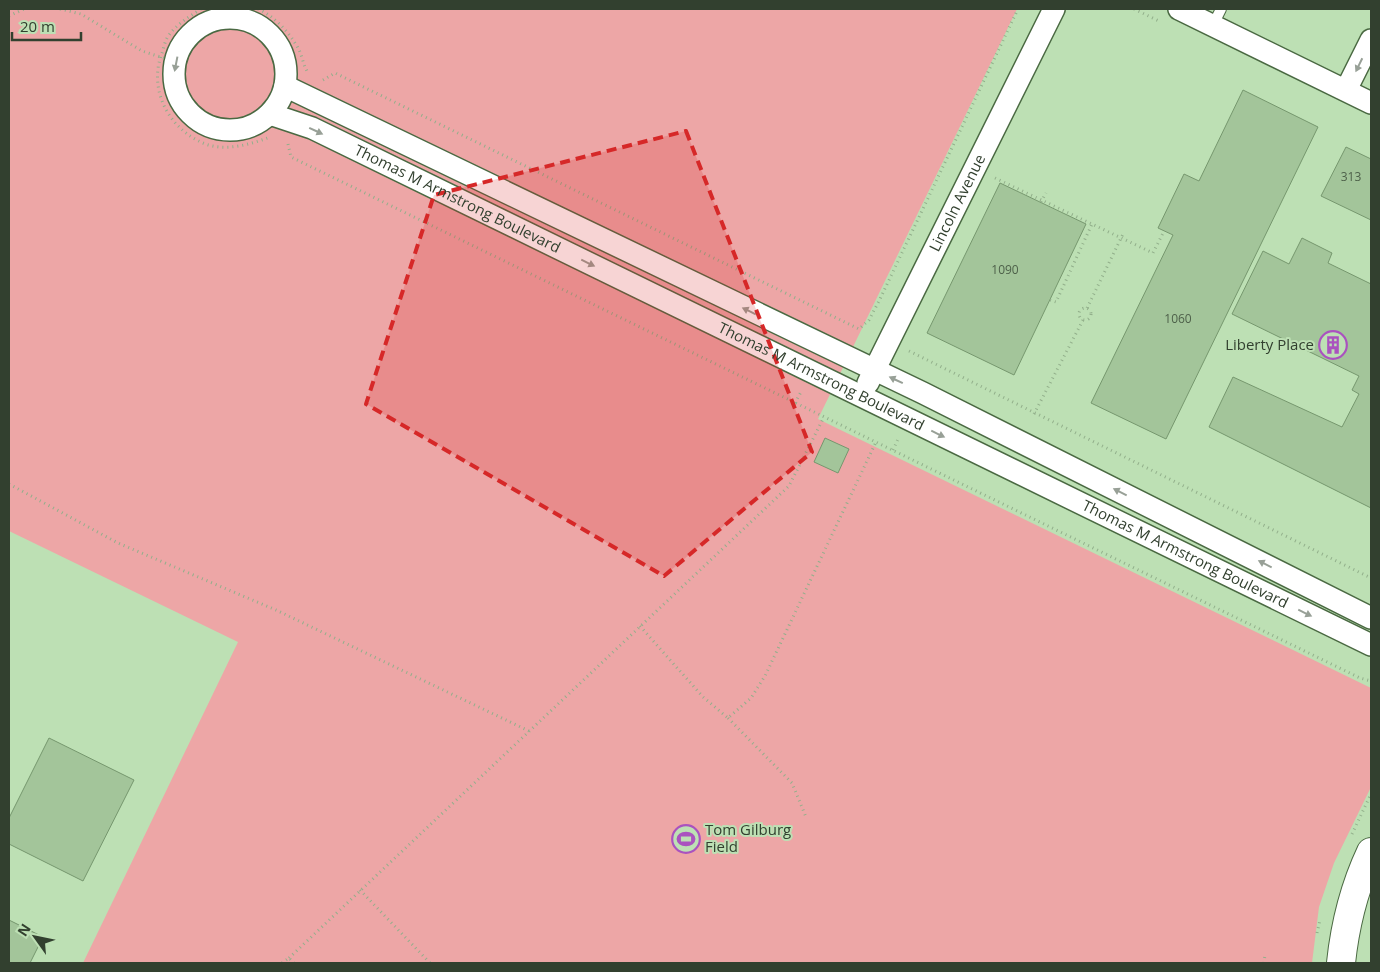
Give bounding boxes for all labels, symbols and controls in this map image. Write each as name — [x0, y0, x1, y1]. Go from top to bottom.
scale bar — [12, 10, 81, 42]
text: 20 m — [20, 16, 55, 36]
one-way arrow — [171, 56, 179, 72]
one-way arrow — [1355, 58, 1363, 72]
one-way arrow — [309, 127, 323, 135]
street label: Thomas M Armstrong Boulevard — [351, 139, 564, 257]
street label: Lincoln Avenue — [924, 151, 989, 255]
house number: 313 — [1341, 168, 1361, 185]
one-way arrow — [581, 259, 595, 267]
house number: 1090 — [991, 261, 1019, 278]
one-way arrow — [742, 307, 756, 315]
house number: 1060 — [1164, 310, 1192, 327]
street label: Thomas M Armstrong Boulevard — [715, 317, 928, 435]
building icon: Liberty Place — [1318, 330, 1348, 360]
place label: Liberty Place — [1225, 334, 1314, 354]
one-way arrow — [889, 376, 903, 384]
one-way arrow — [931, 430, 946, 438]
one-way arrow — [1113, 488, 1127, 496]
street label: Thomas M Armstrong Boulevard — [1079, 495, 1292, 612]
one-way arrow — [1258, 560, 1272, 568]
one-way arrow — [1297, 609, 1312, 617]
place label: Tom Gilburg Field — [705, 819, 791, 856]
sports icon: Tom Gilburg Field — [671, 824, 701, 854]
north arrow — [10, 912, 60, 962]
text: N — [13, 920, 35, 940]

